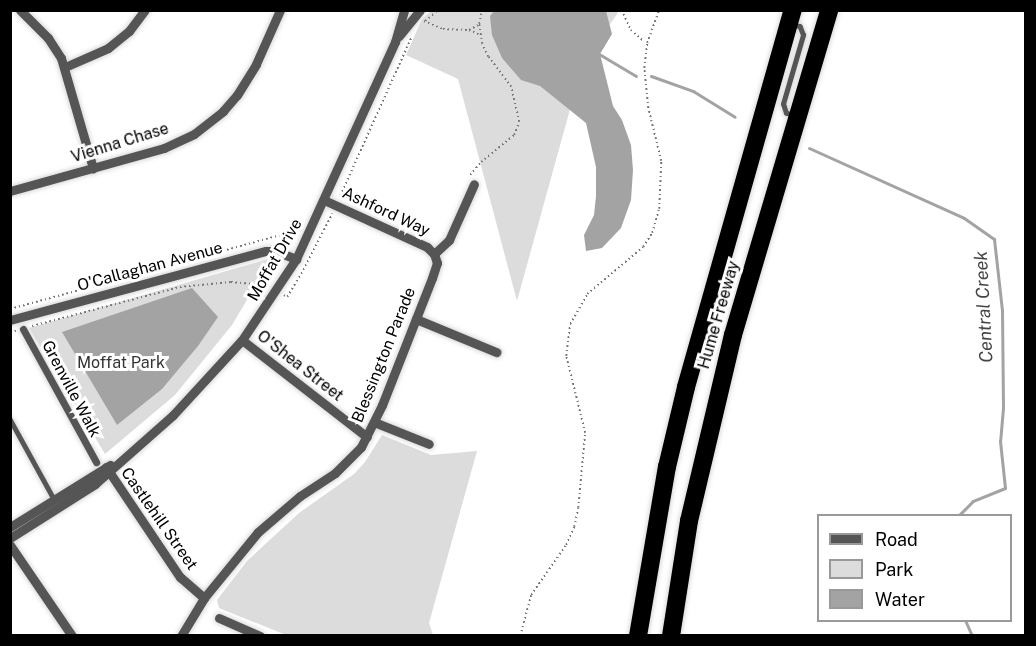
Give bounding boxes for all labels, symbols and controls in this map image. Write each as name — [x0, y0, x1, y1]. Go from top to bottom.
street label: Vienna Chase — [69, 119, 171, 167]
street label: Ashford Way — [339, 183, 433, 241]
street label: Moffat Drive — [244, 215, 306, 305]
street label: O'Callaghan Avenue — [75, 238, 225, 296]
water label: Central Creek — [970, 251, 998, 363]
street label: Hume Freeway — [694, 259, 744, 371]
street label: Blessington Parade — [348, 285, 420, 425]
street label: O'Shea Street — [253, 326, 347, 406]
street label: Grenville Walk — [37, 337, 105, 441]
park label: Moffat Park — [77, 353, 165, 373]
street label: Castlehill Street — [117, 464, 201, 574]
legend — [817, 514, 1012, 622]
text: Road — [875, 529, 918, 550]
text: Park — [875, 559, 913, 580]
text: Water — [875, 589, 925, 610]

